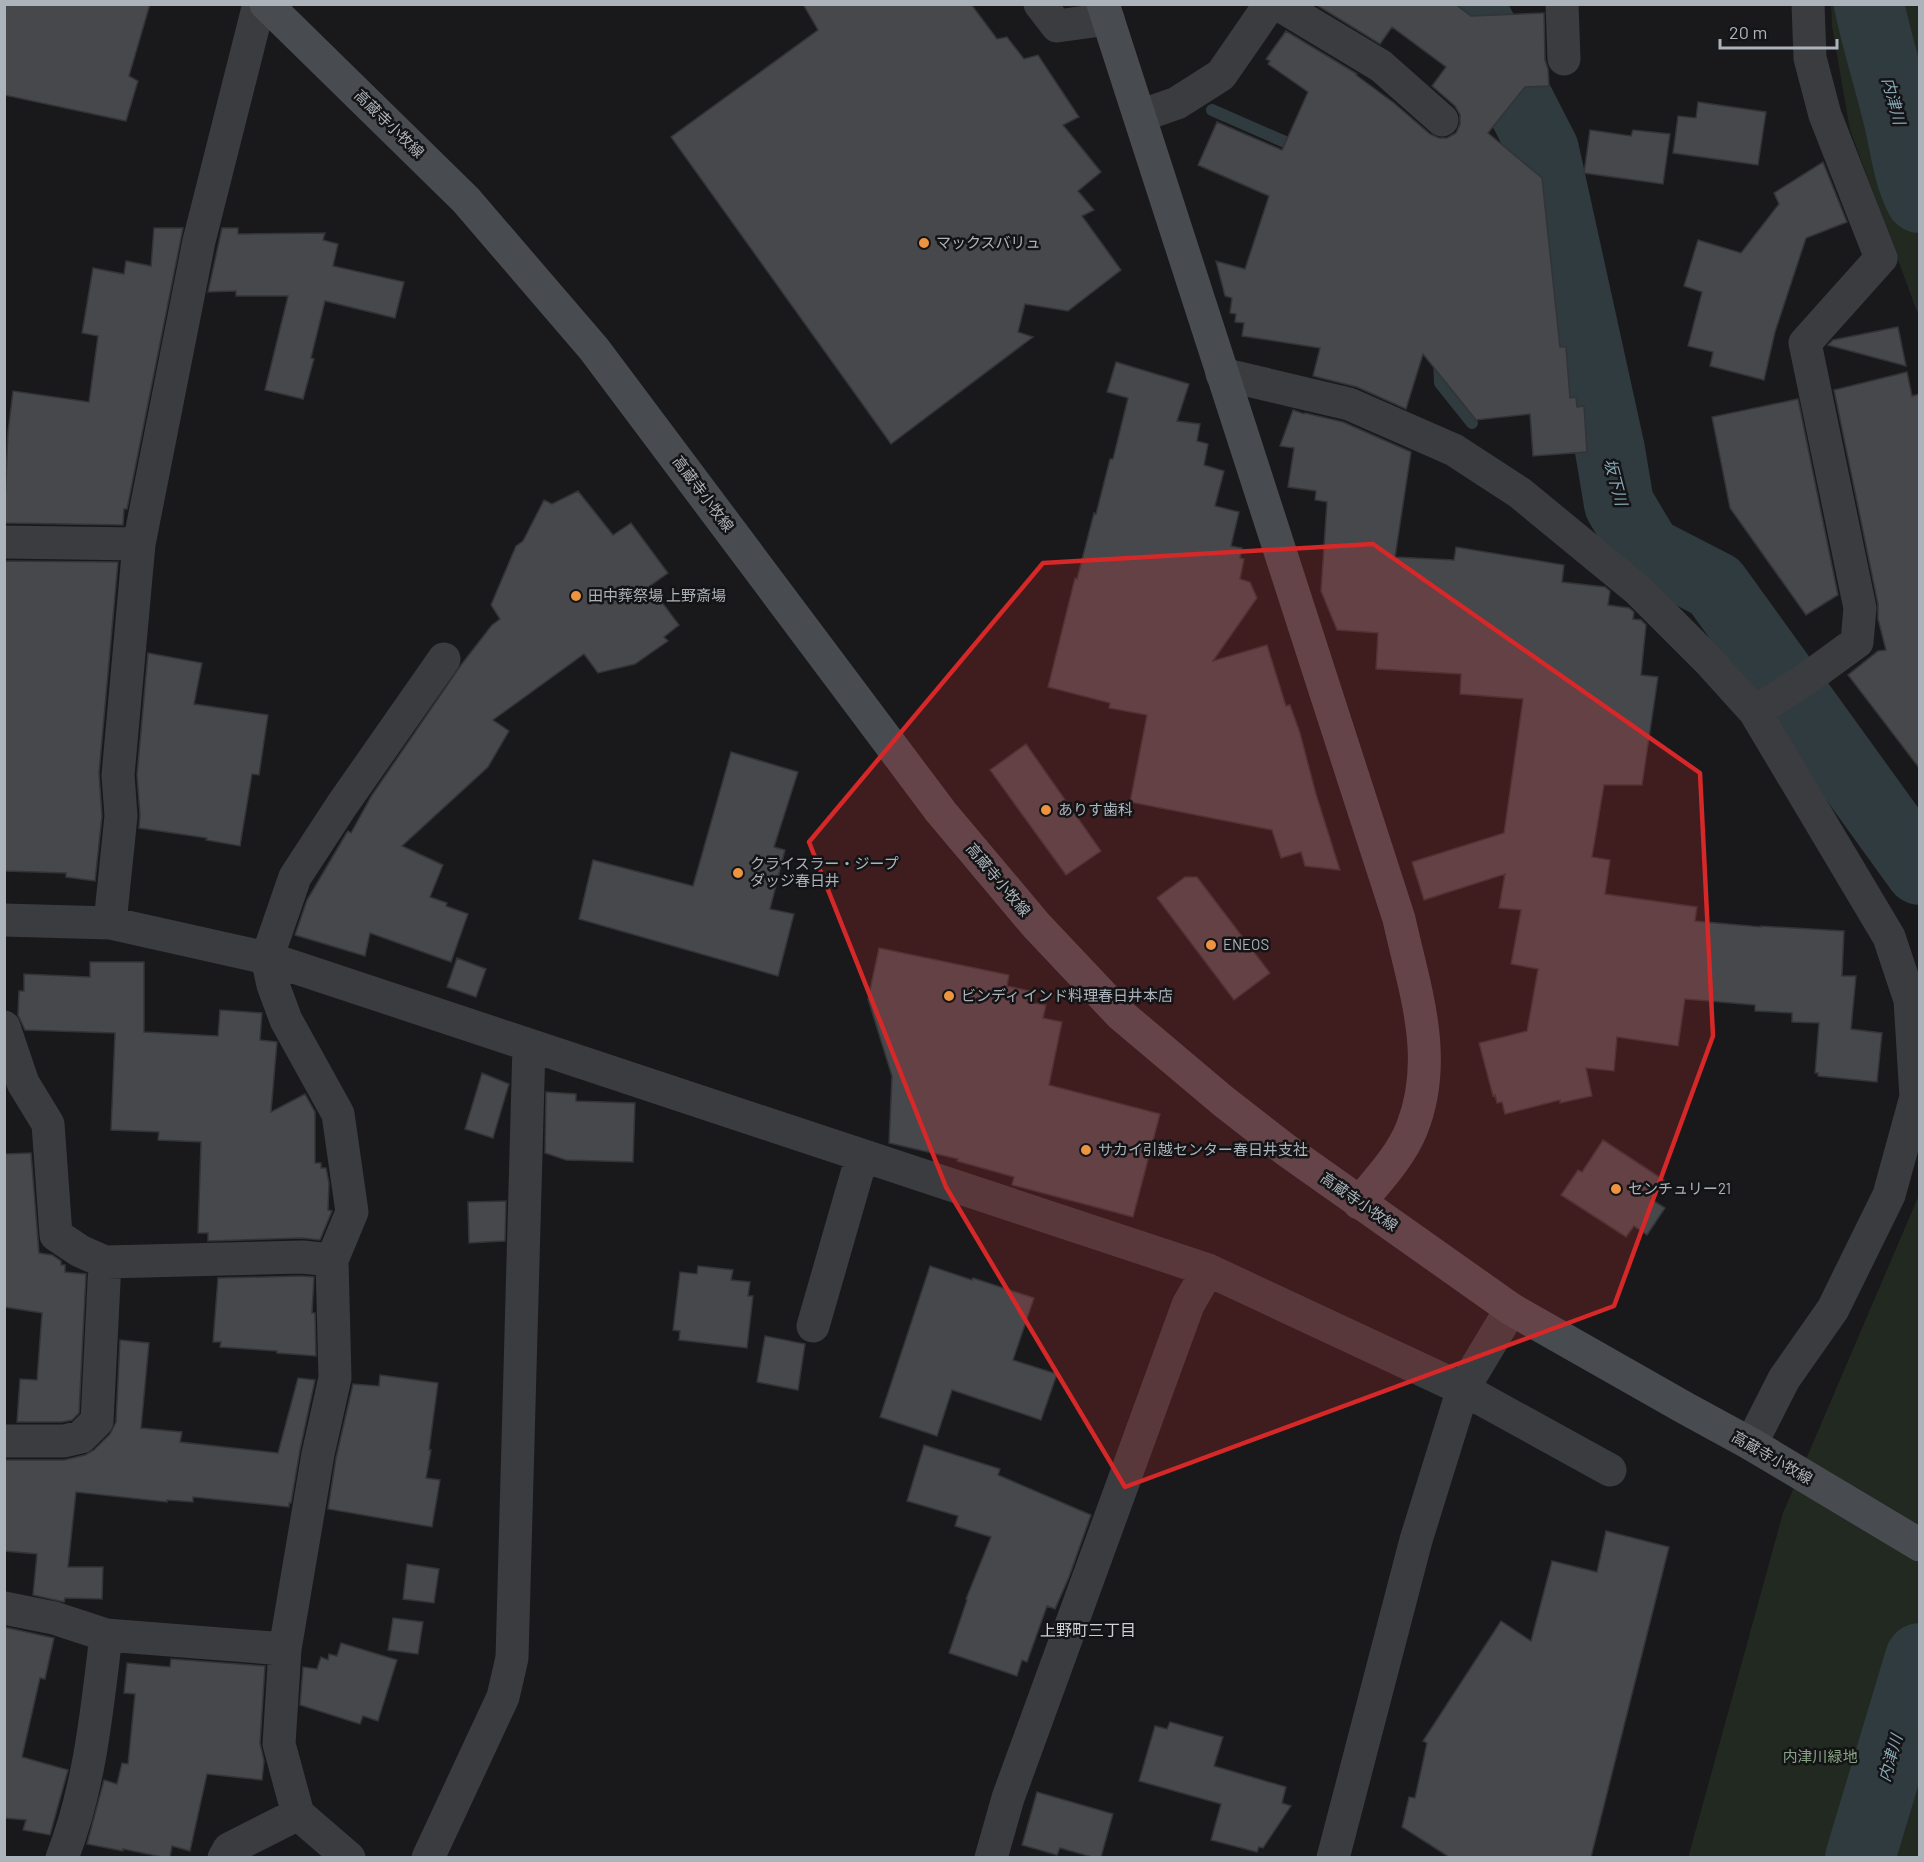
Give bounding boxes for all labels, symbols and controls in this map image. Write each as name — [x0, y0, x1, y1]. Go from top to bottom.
scale bar — [1720, 12, 1837, 50]
text: 20 m — [1729, 21, 1767, 43]
water label: 内津川 — [1879, 75, 1910, 128]
street label: 高蔵寺小牧線 — [351, 86, 428, 161]
place label: マックスバリュ — [936, 233, 1041, 251]
marker: マックスバリュ — [917, 236, 931, 250]
street label: 高蔵寺小牧線 — [670, 452, 738, 535]
water label: 坂下川 — [1601, 456, 1632, 509]
place label: 田中葬祭場 上野斎場 — [588, 586, 726, 604]
marker: 田中葬祭場 上野斎場 — [569, 589, 583, 603]
place label: ありす歯科 — [1058, 800, 1133, 818]
marker: ありす歯科 — [1039, 803, 1053, 817]
street label: 高蔵寺小牧線 — [963, 839, 1035, 920]
place label: クライスラー・ジープ ダッジ春日井 — [750, 854, 899, 889]
marker: クライスラー・ジープ ダッジ春日井 — [731, 866, 745, 880]
place label: ENEOS — [1223, 935, 1269, 953]
marker: ENEOS — [1204, 938, 1218, 952]
place label: ビンディ インド料理春日井本店 — [961, 986, 1173, 1004]
marker: ビンディ インド料理春日井本店 — [942, 989, 956, 1003]
place label: サカイ引越センター春日井支社 — [1098, 1140, 1308, 1158]
marker: サカイ引越センター春日井支社 — [1079, 1143, 1093, 1157]
street label: 高蔵寺小牧線 — [1318, 1168, 1402, 1234]
place label: センチュリー21 — [1628, 1179, 1731, 1197]
marker: センチュリー21 — [1609, 1182, 1623, 1196]
street label: 高蔵寺小牧線 — [1729, 1427, 1816, 1487]
district label: 上野町三丁目 — [1040, 1620, 1136, 1639]
water label: 内津川 — [1874, 1730, 1906, 1784]
park label: 内津川緑地 — [1782, 1747, 1858, 1765]

